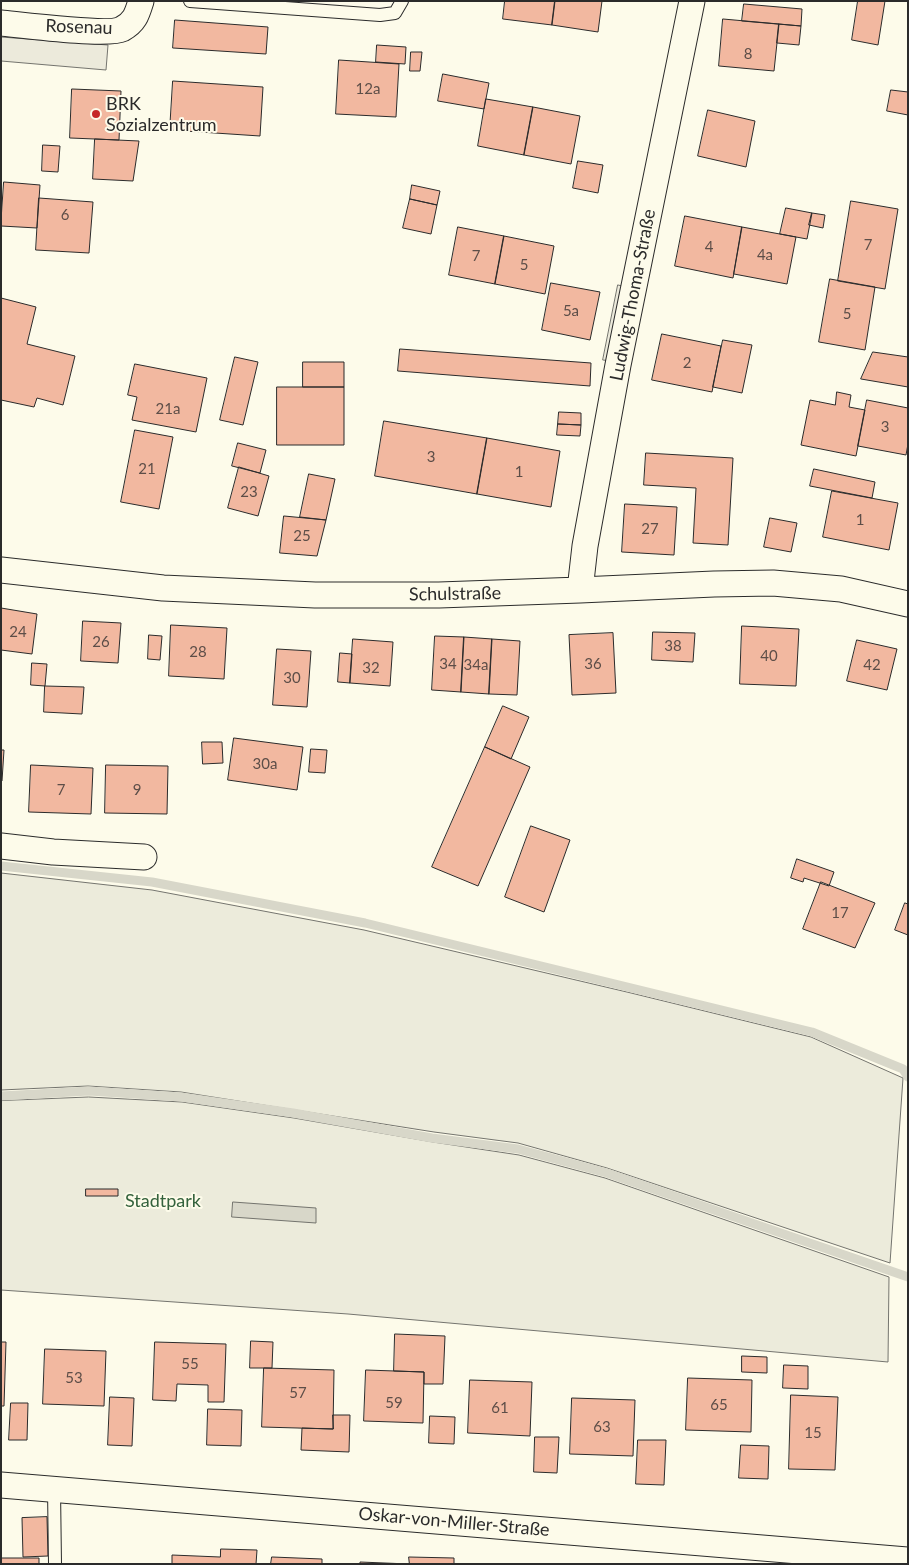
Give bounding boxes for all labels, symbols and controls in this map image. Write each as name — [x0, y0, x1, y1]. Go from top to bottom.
street label: Rosenau — [45, 15, 113, 39]
house number: 8 — [744, 45, 752, 63]
house number: 12a — [356, 80, 380, 98]
place label: BRK Sozialzentrum — [106, 93, 217, 136]
marker: BRK Sozialzentrum — [90, 108, 102, 120]
house number: 6 — [61, 206, 69, 224]
street label: Ludwig-Thoma-Straße — [606, 207, 660, 383]
house number: 7 — [864, 236, 872, 254]
house number: 4 — [705, 238, 713, 256]
house number: 4a — [757, 246, 773, 264]
house number: 7 — [472, 247, 480, 265]
house number: 5 — [520, 256, 528, 274]
house number: 5a — [563, 302, 579, 320]
house number: 5 — [843, 305, 851, 323]
house number: 2 — [683, 354, 691, 372]
house number: 21a — [156, 400, 180, 418]
house number: 3 — [881, 418, 889, 436]
house number: 3 — [427, 448, 435, 466]
house number: 21 — [138, 460, 156, 478]
house number: 1 — [515, 463, 523, 481]
house number: 23 — [240, 483, 258, 501]
house number: 1 — [856, 511, 864, 529]
house number: 27 — [641, 520, 659, 538]
house number: 25 — [293, 527, 311, 545]
street label: Schulstraße — [409, 582, 501, 606]
house number: 24 — [9, 623, 27, 641]
house number: 26 — [92, 633, 110, 651]
house number: 38 — [664, 637, 682, 655]
house number: 28 — [189, 643, 207, 661]
house number: 40 — [760, 647, 778, 665]
house number: 34 — [439, 655, 457, 673]
house number: 36 — [584, 655, 602, 673]
house number: 34a — [464, 656, 488, 674]
house number: 42 — [863, 656, 881, 674]
house number: 32 — [362, 659, 380, 677]
house number: 30 — [283, 669, 301, 687]
house number: 30a — [253, 755, 277, 773]
house number: 7 — [57, 781, 65, 799]
house number: 9 — [133, 781, 141, 799]
house number: 17 — [831, 904, 849, 922]
park label: Stadtpark — [125, 1190, 201, 1212]
house number: 55 — [181, 1355, 199, 1373]
house number: 53 — [65, 1369, 83, 1387]
house number: 57 — [289, 1384, 307, 1402]
house number: 59 — [385, 1394, 403, 1412]
house number: 65 — [710, 1396, 728, 1414]
house number: 61 — [491, 1399, 509, 1417]
house number: 63 — [593, 1418, 611, 1436]
house number: 15 — [804, 1424, 822, 1442]
street label: Oskar-von-Miller-Straße — [357, 1503, 551, 1541]

